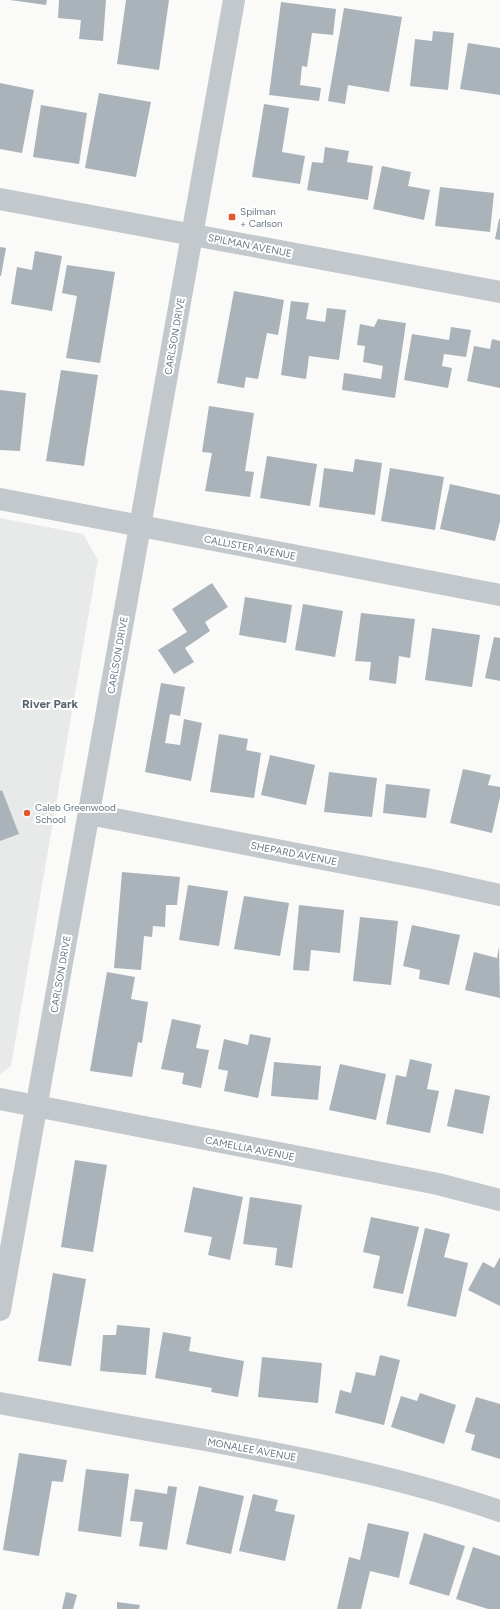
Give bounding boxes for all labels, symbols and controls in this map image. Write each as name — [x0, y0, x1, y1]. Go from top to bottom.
place label: Spilman + Carlson — [240, 205, 283, 230]
marker: Spilman + Carlson — [227, 212, 237, 222]
street label: SPILMAN AVENUE — [207, 231, 293, 260]
street label: CARLSON DRIVE — [161, 296, 188, 376]
street label: CALLISTER AVENUE — [203, 532, 297, 563]
street label: CARLSON DRIVE — [104, 615, 131, 695]
district label: River Park — [22, 697, 79, 711]
place label: Caleb Greenwood School — [35, 801, 116, 826]
marker: Caleb Greenwood School — [22, 808, 32, 818]
street label: SHEPARD AVENUE — [250, 839, 338, 868]
street label: CARLSON DRIVE — [47, 934, 74, 1014]
street label: CAMELLIA AVENUE — [204, 1133, 296, 1164]
street label: MONALEE AVENUE — [206, 1435, 298, 1464]

